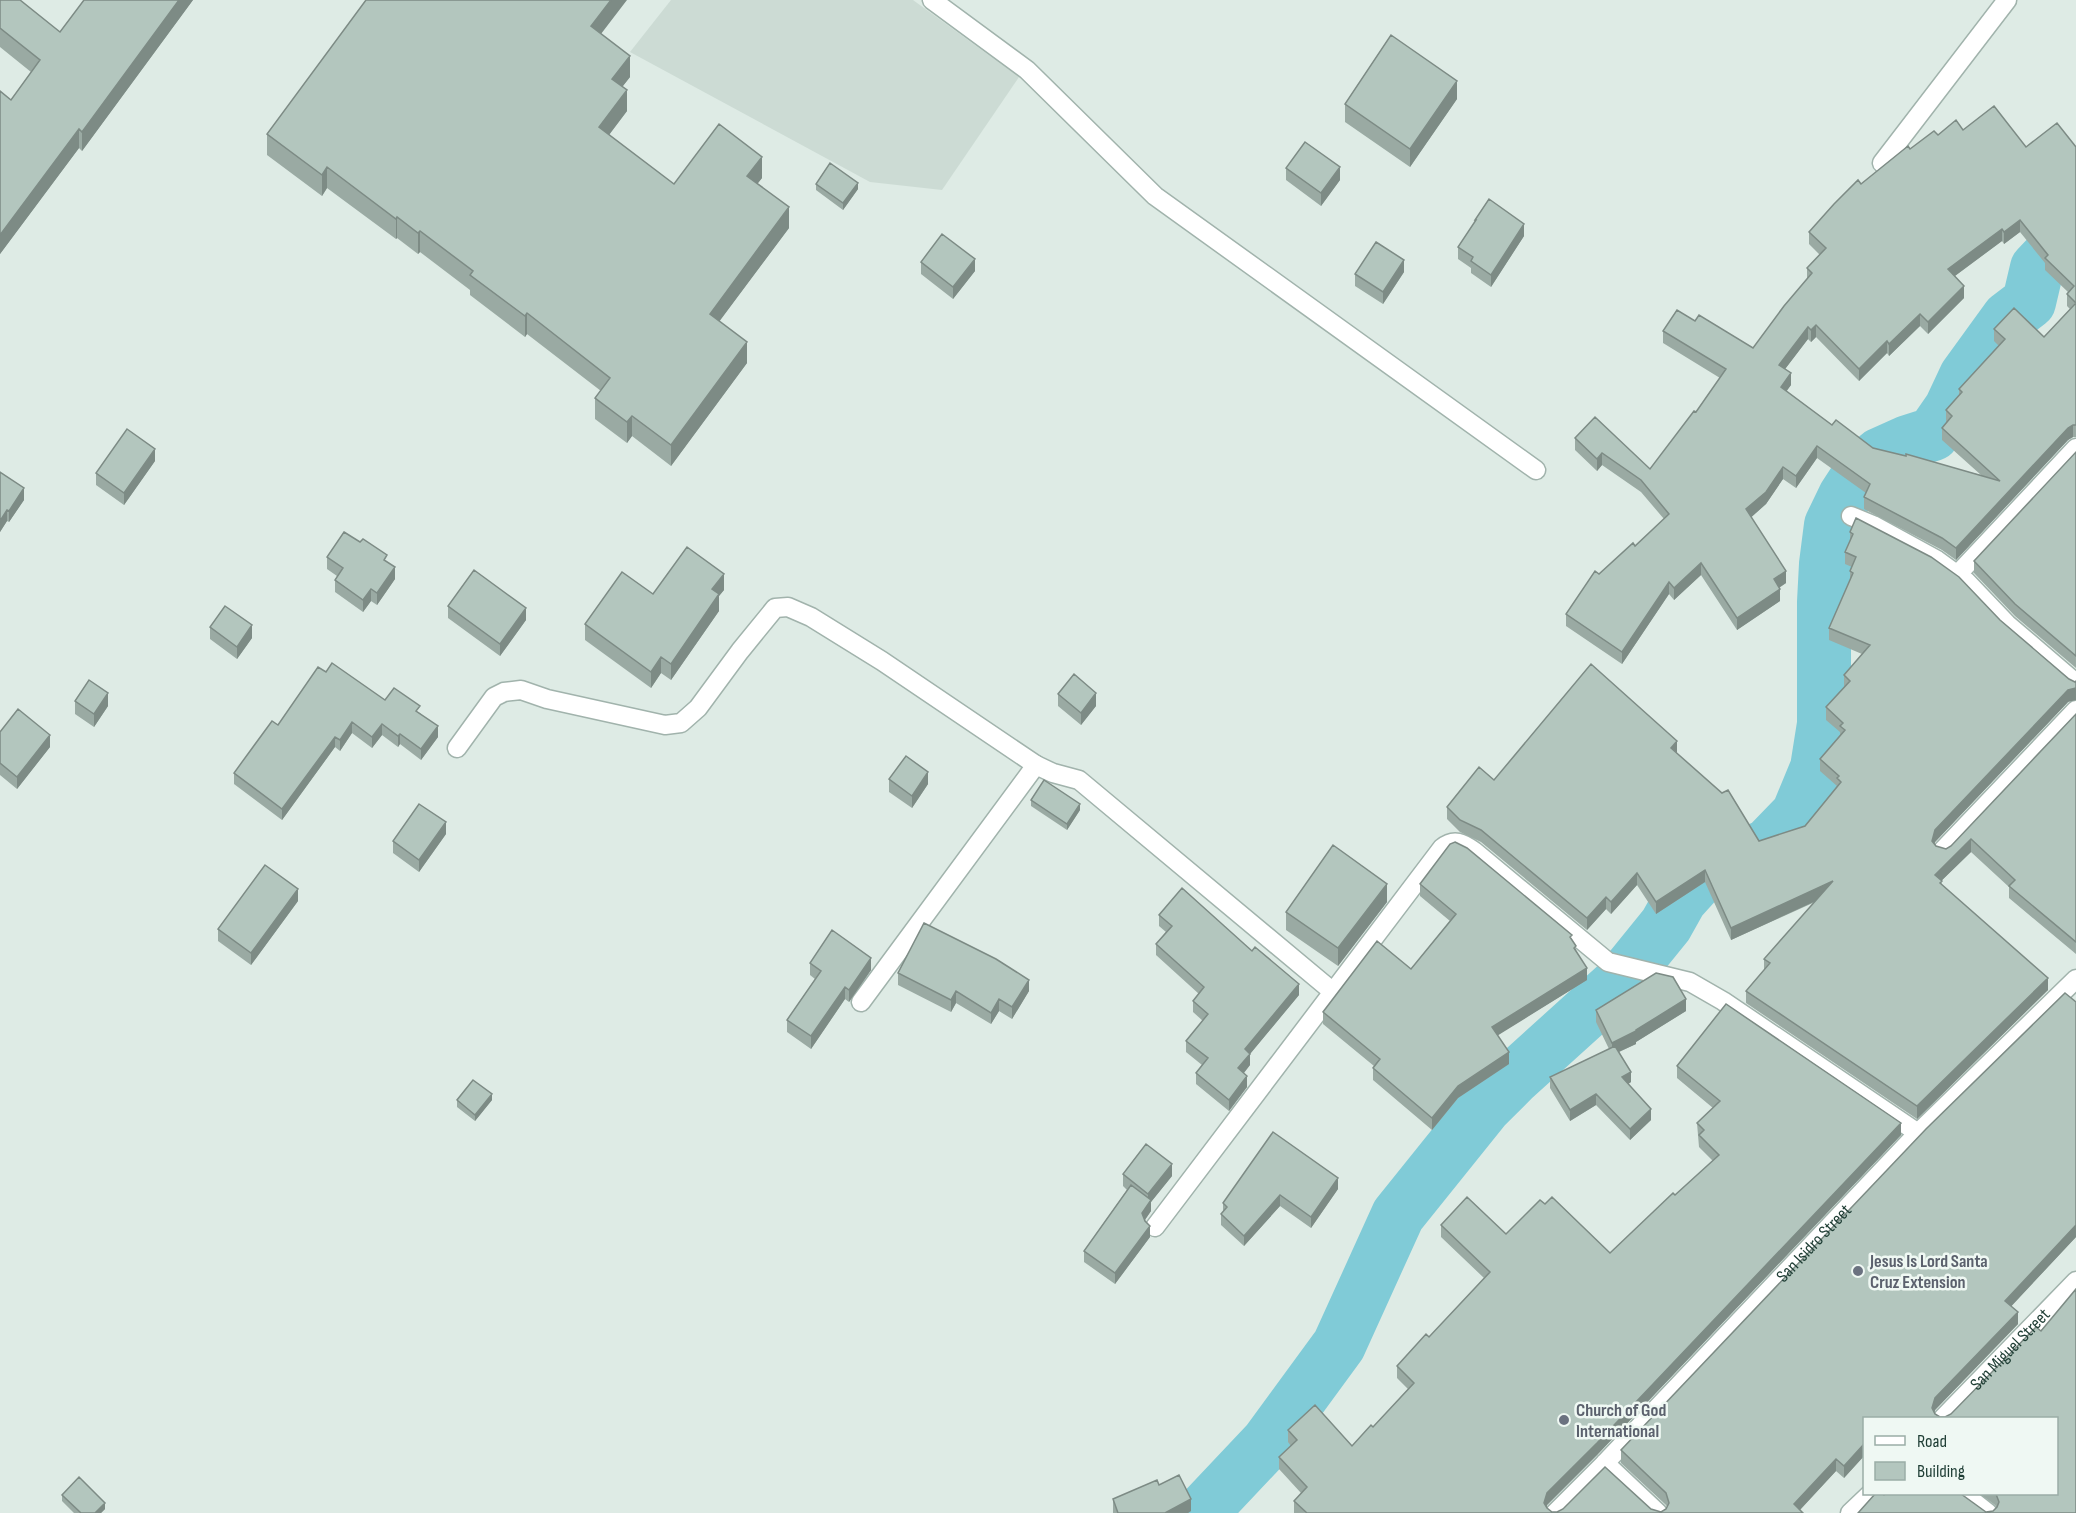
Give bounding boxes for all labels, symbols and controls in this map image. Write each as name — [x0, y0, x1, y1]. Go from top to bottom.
street label: San Isidro Street — [1772, 1199, 1856, 1286]
place label: Jesus Is Lord Santa Cruz Extension — [1869, 1251, 1988, 1293]
marker: Jesus Is Lord Santa Cruz Extension — [1851, 1264, 1865, 1278]
street label: San Miguel Street — [1966, 1304, 2055, 1394]
place label: Church of God International — [1576, 1400, 1666, 1442]
marker: Church of God International — [1557, 1413, 1571, 1427]
legend — [1863, 1417, 2058, 1495]
text: Road — [1917, 1431, 1947, 1452]
text: Building — [1917, 1461, 1965, 1482]

